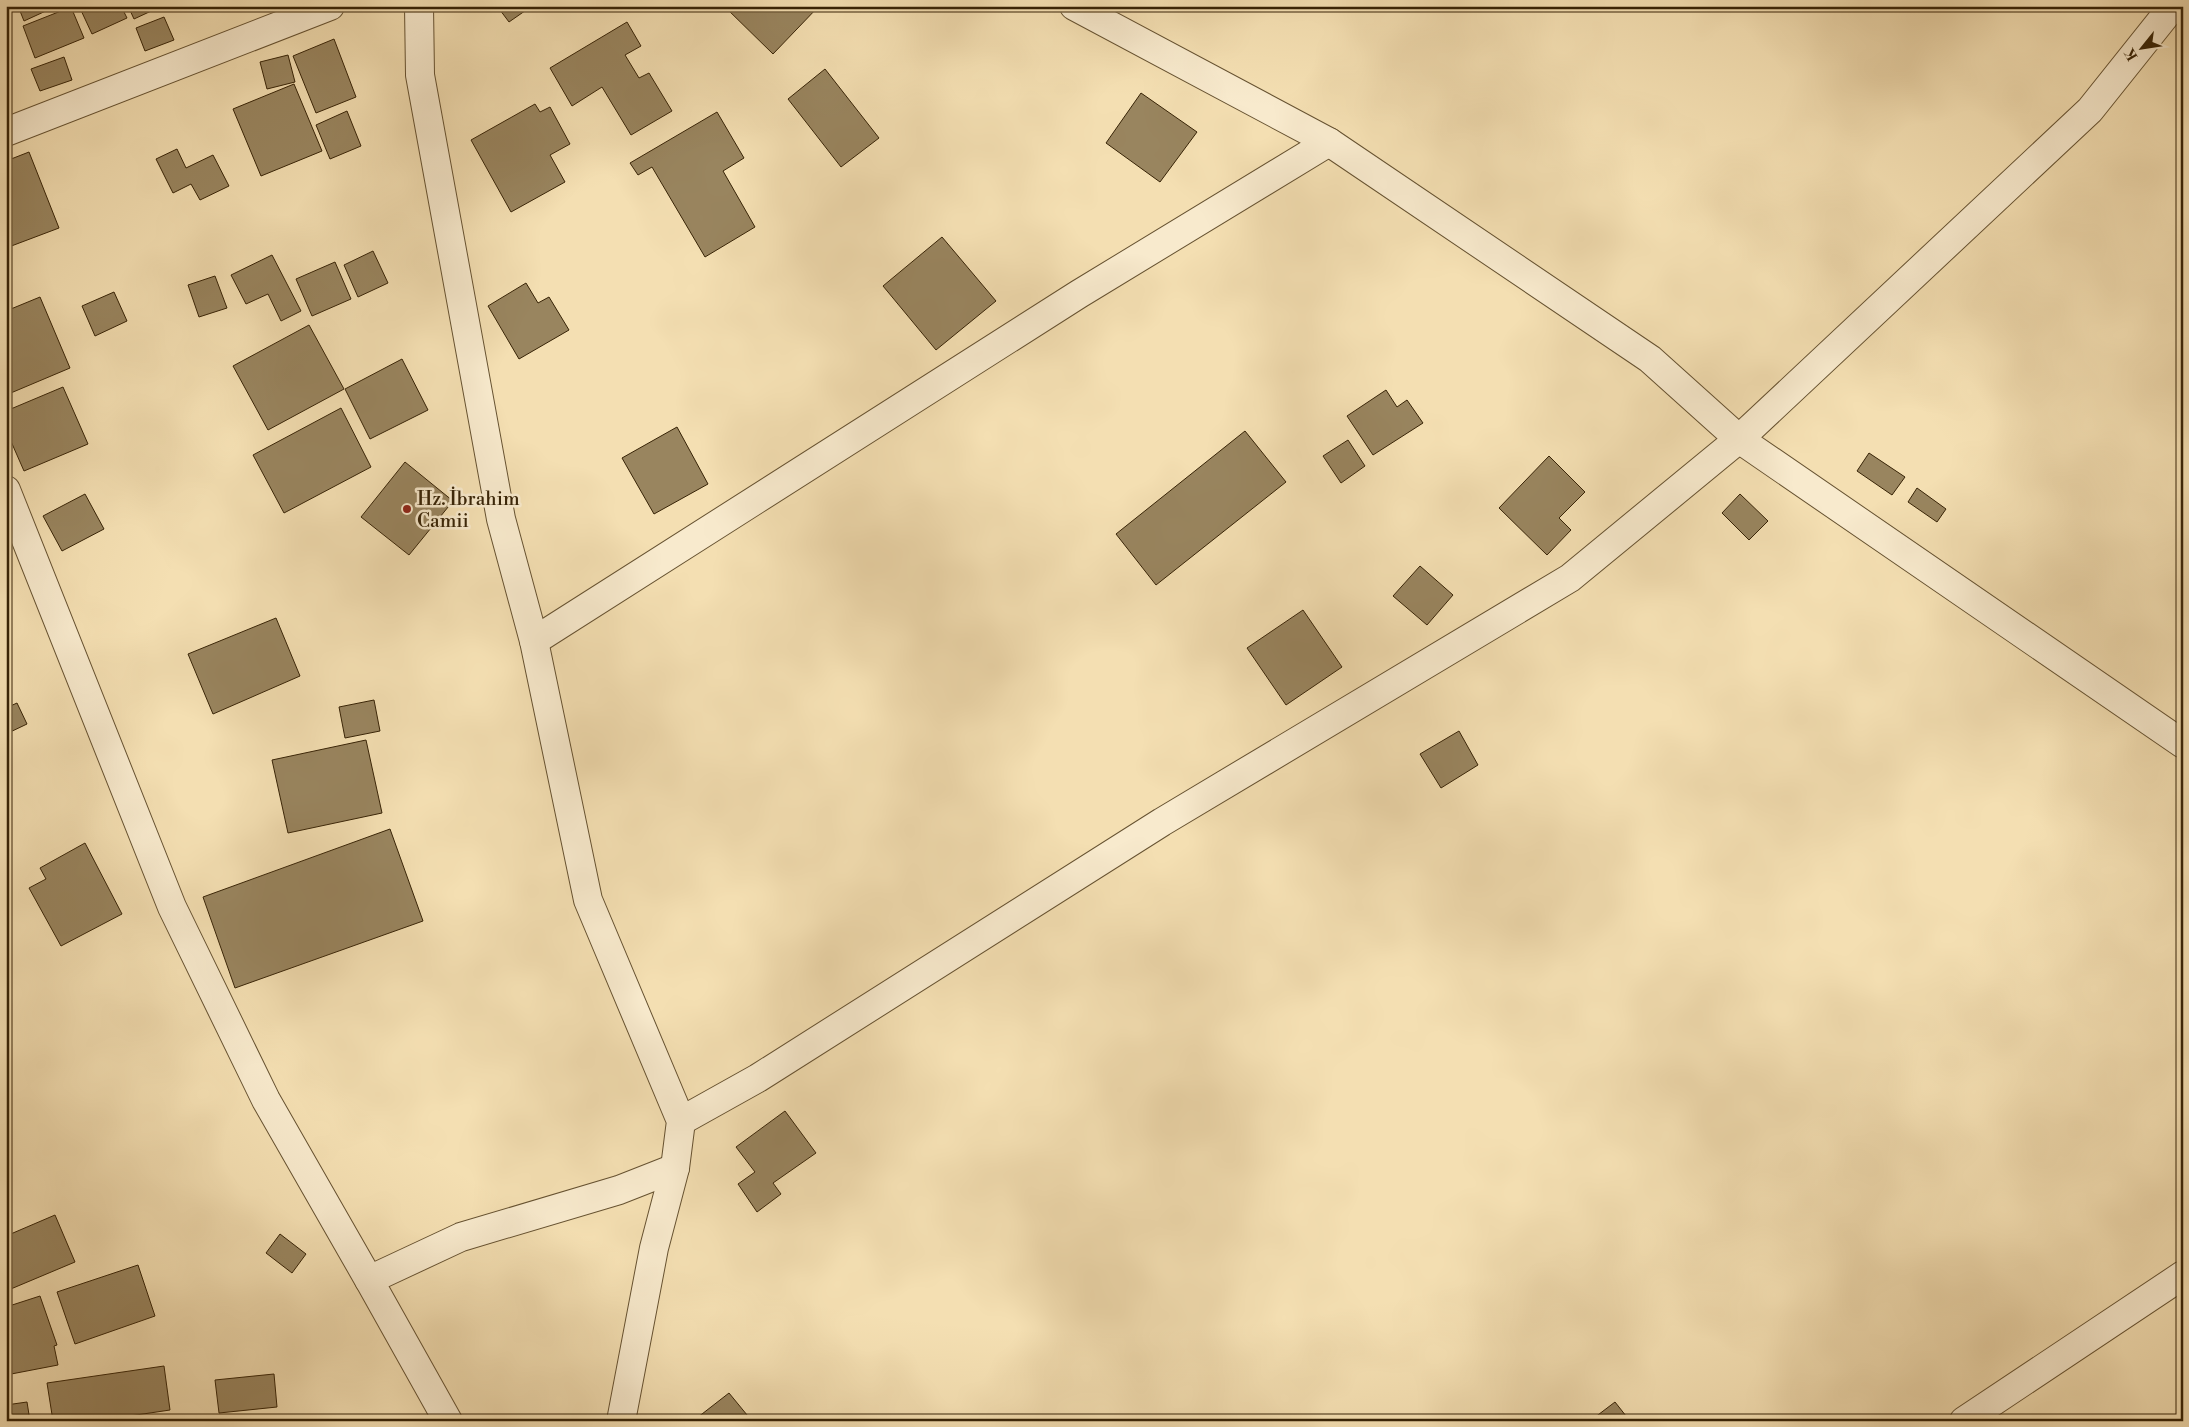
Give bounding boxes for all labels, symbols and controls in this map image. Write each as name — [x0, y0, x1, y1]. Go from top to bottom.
north arrow — [2116, 22, 2166, 72]
text: K — [2121, 44, 2142, 63]
place label: Hz. İbrahim Camii — [417, 486, 520, 533]
marker: Hz. İbrahim Camii — [401, 503, 413, 515]

